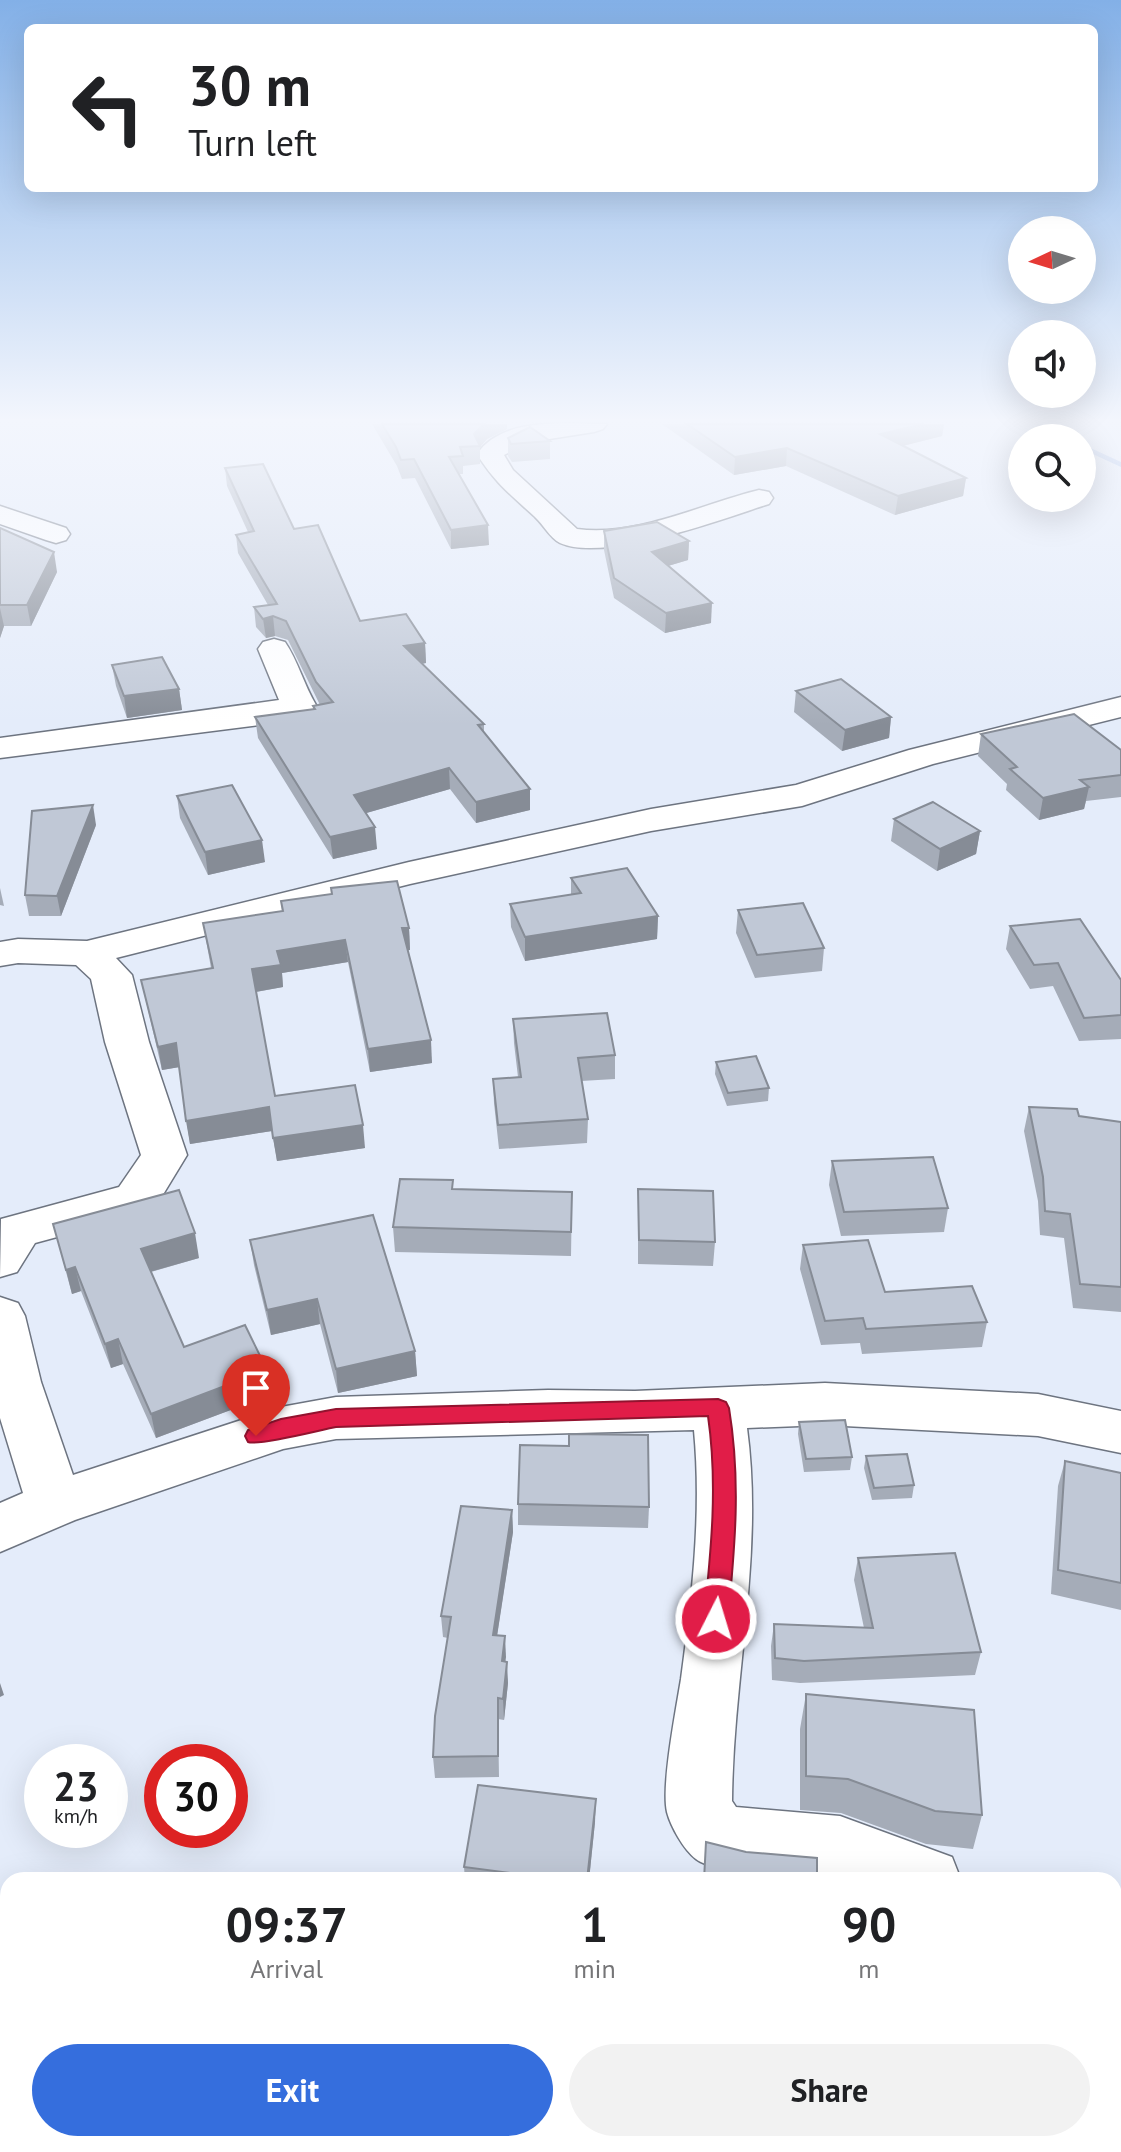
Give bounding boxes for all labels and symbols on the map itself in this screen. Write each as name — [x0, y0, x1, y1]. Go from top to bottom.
north arrow — [1008, 216, 1096, 304]
pin — [222, 1354, 290, 1436]
position arrow — [674, 1577, 758, 1661]
speed limit sign: 30 — [144, 1744, 248, 1848]

